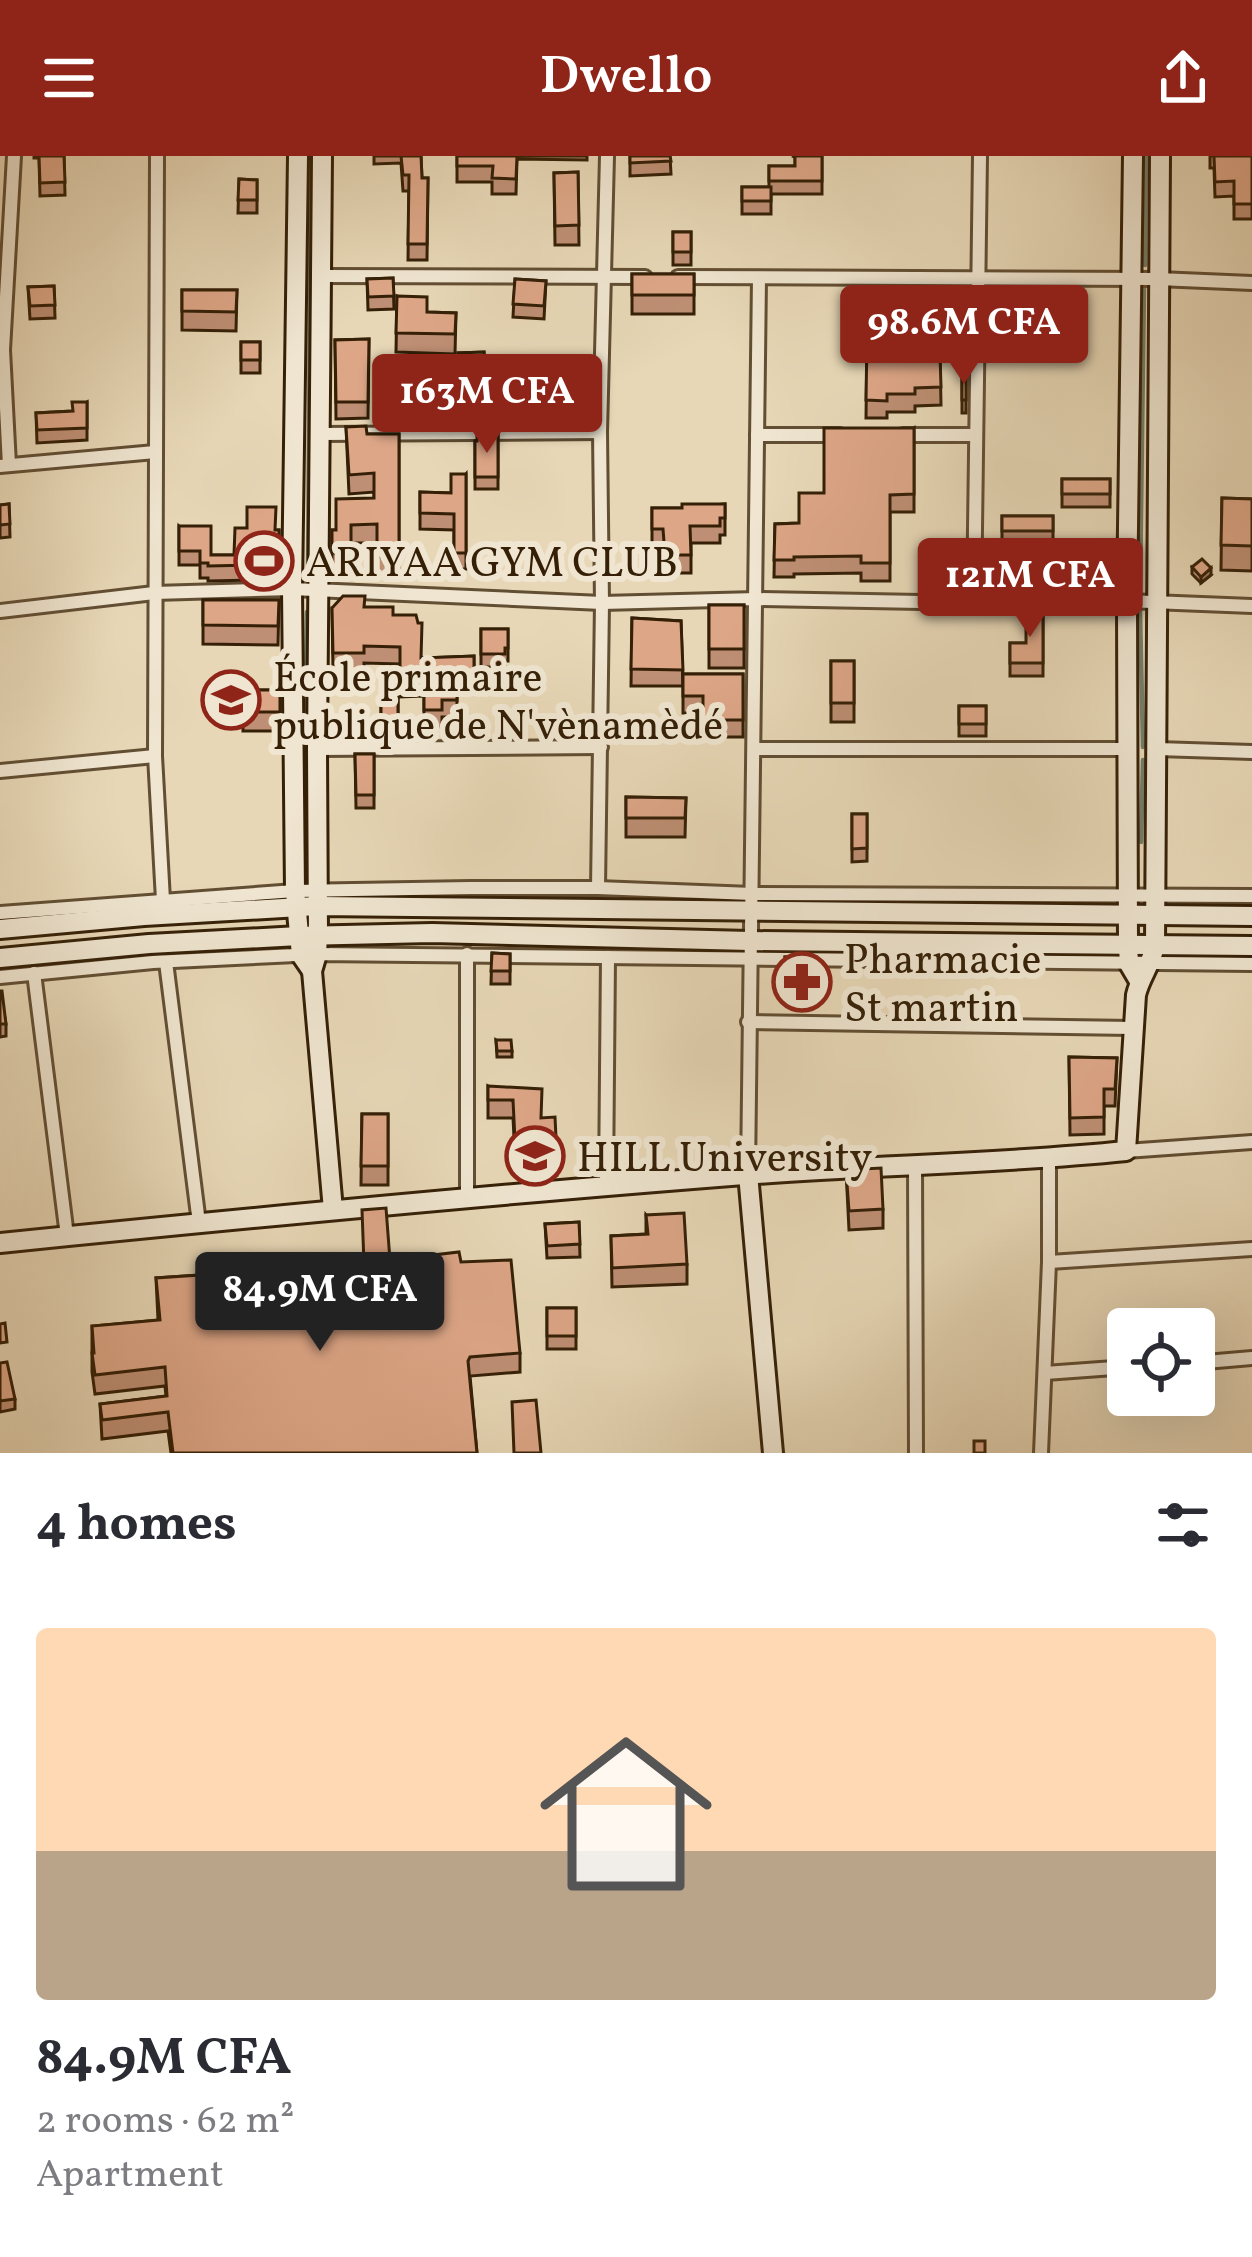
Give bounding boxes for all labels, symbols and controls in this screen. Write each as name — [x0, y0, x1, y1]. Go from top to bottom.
text: Dwello — [540, 41, 712, 116]
icon: menu — [36, 45, 102, 111]
icon: share — [1150, 45, 1216, 111]
pin: 98.6M CFA — [827, 285, 1101, 387]
text: 98.6M CFA — [867, 297, 1061, 351]
pin: 163M CFA — [363, 354, 611, 456]
text: 163M CFA — [399, 366, 575, 420]
sports icon: ARIYAA GYM CLUB — [233, 530, 295, 592]
place label: ARIYAA GYM CLUB — [306, 536, 678, 595]
pin: 121M CFA — [906, 538, 1154, 640]
text: 121M CFA — [945, 550, 1115, 604]
place label: École primaire publique de N'vènamèdé — [273, 651, 723, 758]
school or university icon: École primaire publique de N'vènamèdé — [200, 669, 262, 731]
place label: Pharmacie St martin — [844, 933, 1041, 1040]
pharmacy icon: Pharmacie St martin — [771, 951, 833, 1013]
school or university icon: HILL University — [504, 1125, 566, 1187]
place label: HILL University — [577, 1131, 873, 1190]
pin: 84.9M CFA — [183, 1252, 457, 1354]
text: 84.9M CFA — [222, 1264, 418, 1318]
map controls — [1107, 1308, 1215, 1416]
button: locate — [1107, 1308, 1215, 1416]
text: 4 homes — [36, 1490, 237, 1561]
icon: filters — [1150, 1492, 1216, 1558]
icon: home — [518, 1706, 734, 1922]
text: 84.9M CFA — [36, 2024, 292, 2095]
text: 2 rooms · 62 m² — [36, 2095, 294, 2149]
text: Apartment — [36, 2149, 224, 2203]

